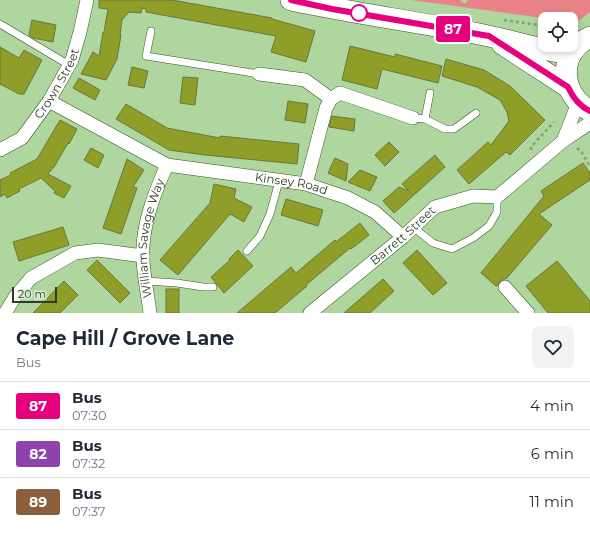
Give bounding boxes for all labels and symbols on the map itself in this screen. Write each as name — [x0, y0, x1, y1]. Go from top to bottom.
unlabelled marker — [350, 4, 368, 22]
line badge: 87 — [435, 16, 471, 42]
street label: Crown Street — [31, 47, 82, 121]
street label: Kinsey Road — [254, 169, 330, 198]
street label: William Savage Way — [135, 176, 167, 299]
street label: Barrett Street — [367, 202, 438, 268]
scale bar — [12, 285, 57, 304]

